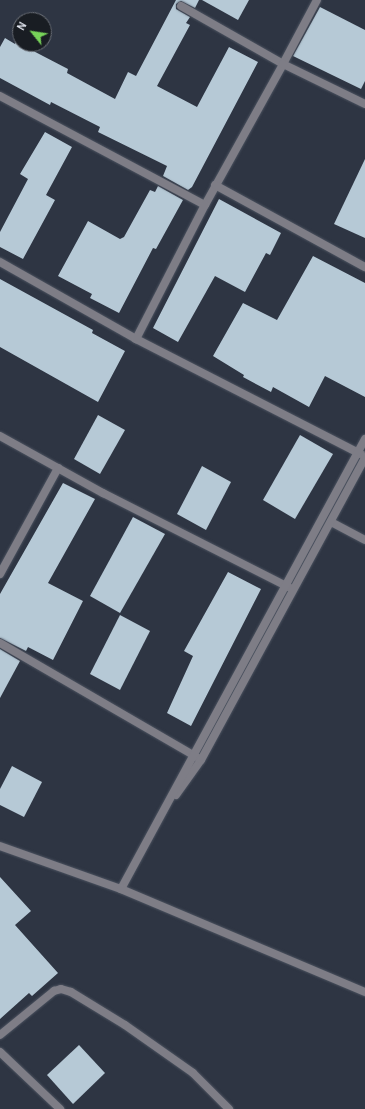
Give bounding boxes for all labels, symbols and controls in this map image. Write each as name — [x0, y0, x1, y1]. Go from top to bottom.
north arrow — [12, 12, 52, 52]
text: N — [14, 20, 30, 33]

